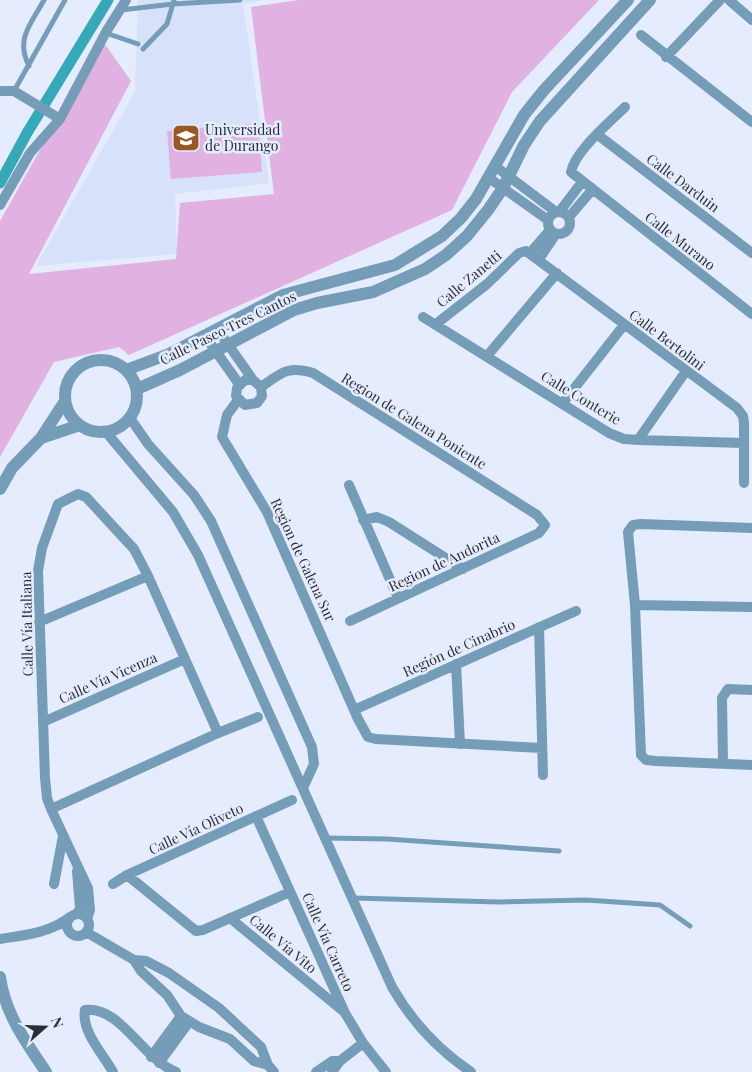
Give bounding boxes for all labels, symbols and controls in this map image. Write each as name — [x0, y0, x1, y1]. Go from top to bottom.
place label: Universidad de Durango — [205, 120, 280, 155]
school or university icon: Universidad de Durango — [171, 123, 201, 153]
street label: Calle Darduin — [643, 149, 724, 217]
street label: Calle Murano — [641, 207, 720, 274]
street label: Calle Zanetti — [432, 246, 505, 311]
street label: Calle Paseo Tres Cantos — [156, 286, 299, 369]
street label: Calle Bertolini — [626, 305, 709, 374]
street label: Calle Conterie — [538, 366, 625, 429]
street label: Region de Galena Poniente — [338, 368, 490, 473]
street label: Region de Galena Sur — [266, 495, 341, 625]
street label: Region de Andorita — [385, 527, 502, 596]
street label: Calle Vía Italiana — [16, 571, 37, 677]
street label: Región de Cinabrio — [400, 614, 518, 681]
street label: Calle Vía Vicenza — [56, 647, 160, 708]
street label: Calle Vía Oliveto — [145, 798, 247, 859]
street label: Calle Vía Carreto — [298, 889, 359, 994]
street label: Calle Vía Vito — [246, 910, 321, 978]
north arrow — [20, 1002, 70, 1052]
text: N — [47, 1014, 68, 1030]

